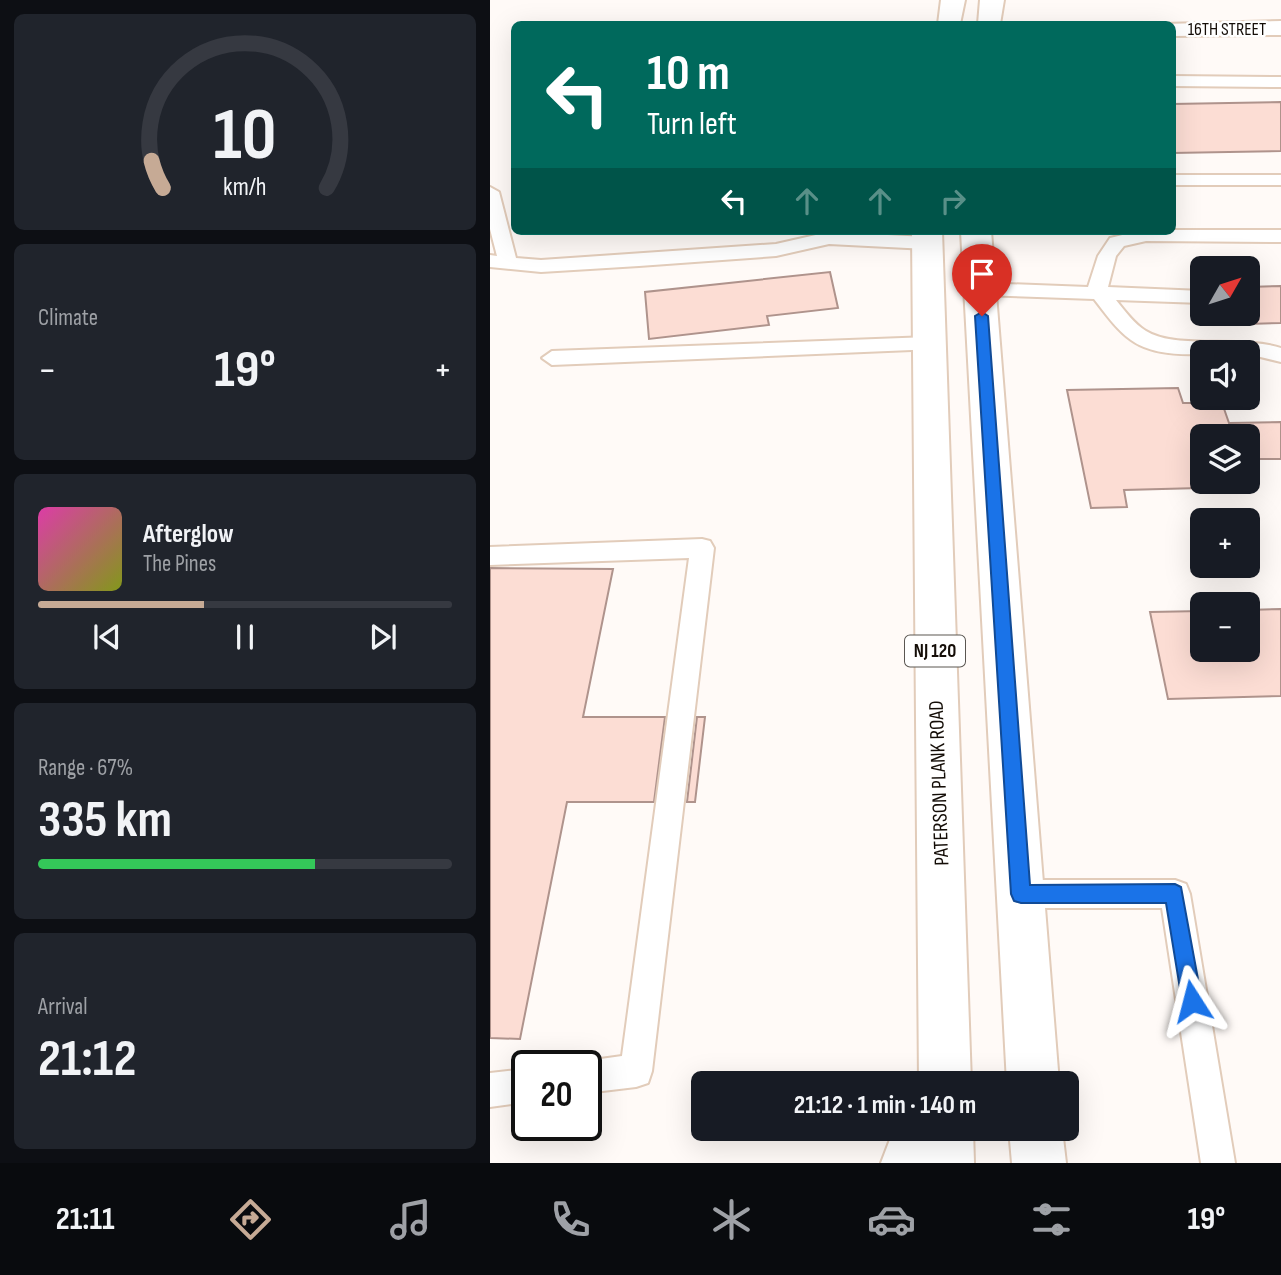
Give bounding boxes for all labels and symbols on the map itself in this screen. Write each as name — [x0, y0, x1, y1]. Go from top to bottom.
street label: 16TH STREET — [1188, 19, 1266, 40]
pin — [952, 244, 1012, 316]
north arrow — [1190, 256, 1260, 326]
road number: NJ 120 — [905, 636, 965, 666]
street label: PATERSON PLANK ROAD — [924, 700, 954, 866]
position arrow — [1155, 964, 1229, 1038]
speed limit sign: 20 — [511, 1050, 602, 1141]

